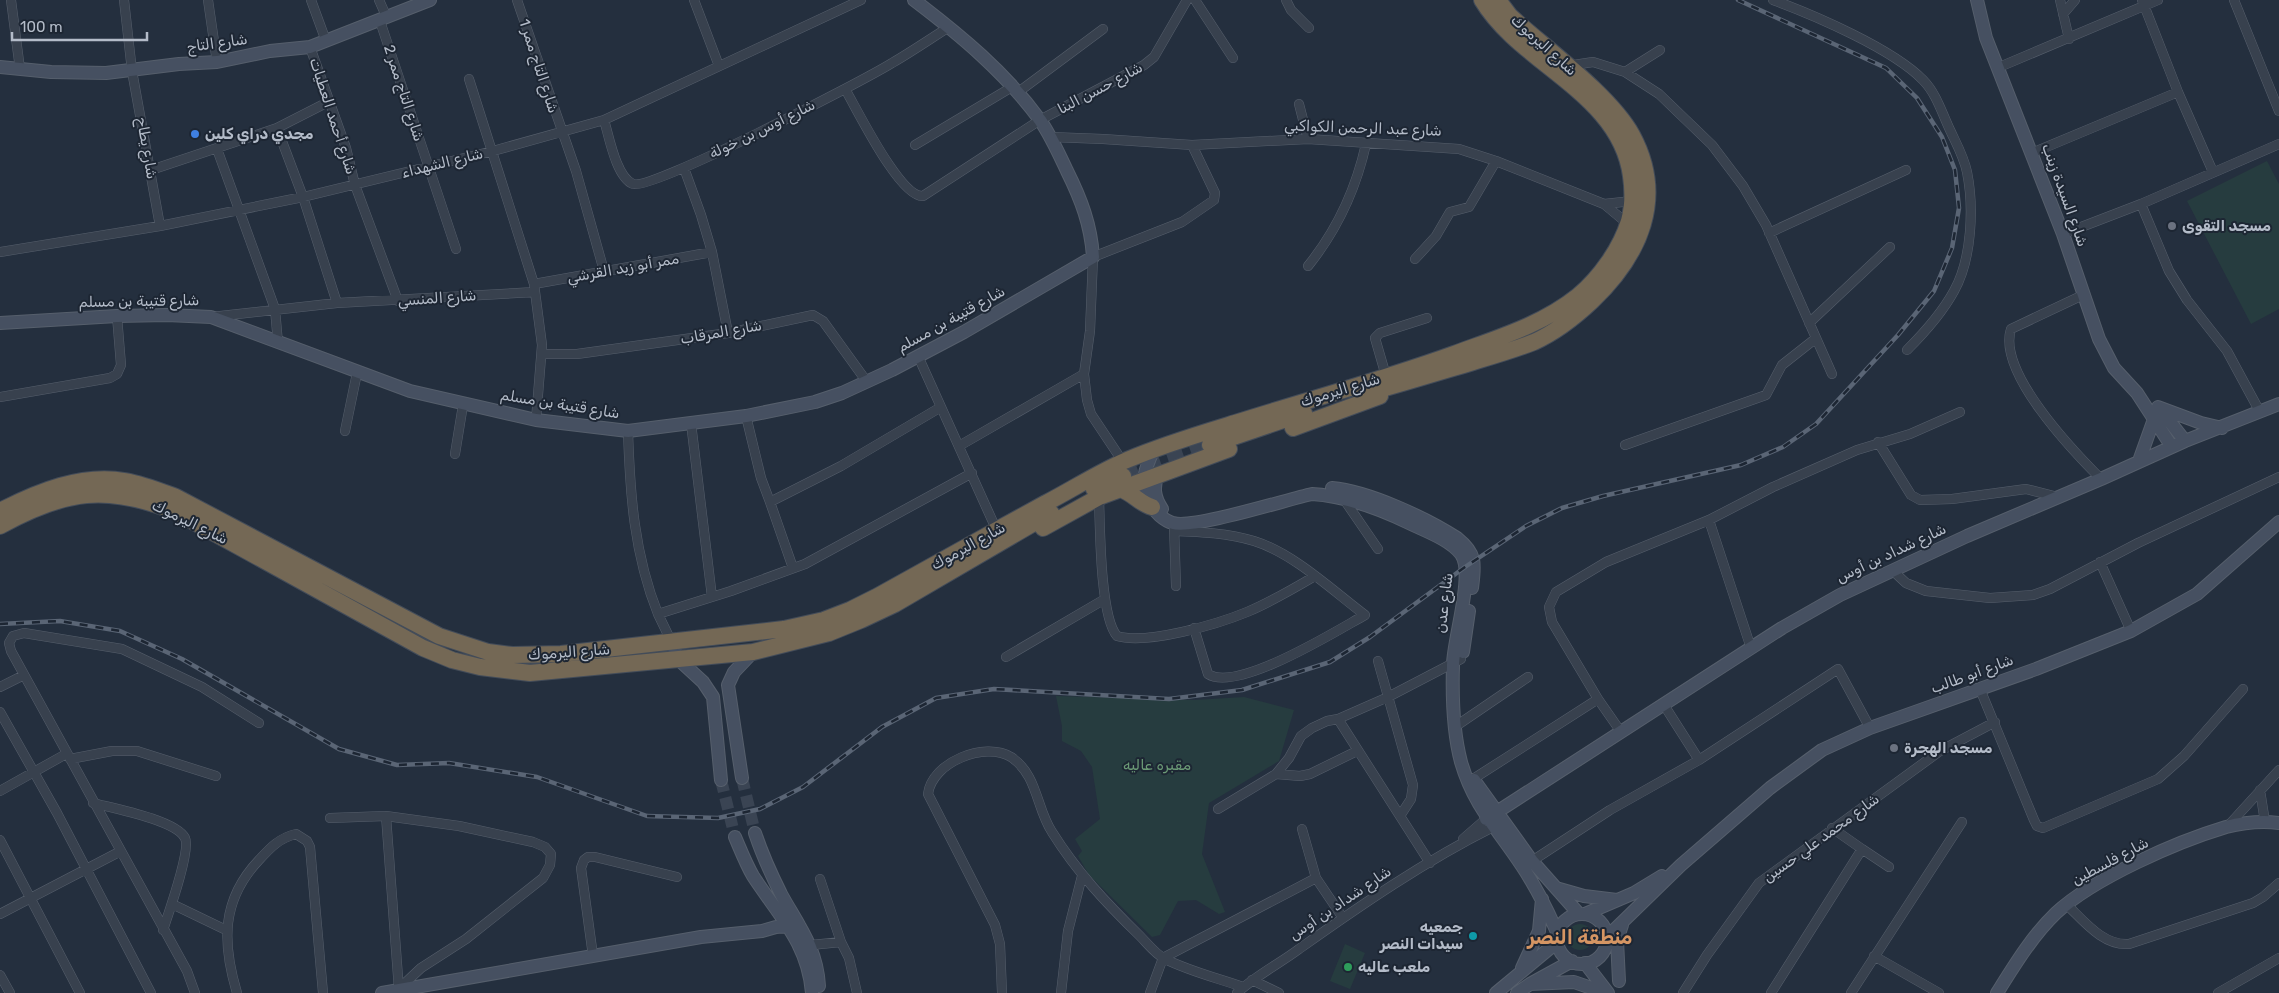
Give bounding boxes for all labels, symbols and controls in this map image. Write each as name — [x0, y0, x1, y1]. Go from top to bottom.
scale bar — [12, 10, 148, 42]
street label: شارع اليرموك — [1506, 11, 1581, 81]
street label: شارع التاج ممر 1 — [513, 17, 563, 116]
text: 100 m — [20, 18, 62, 36]
street label: شارع التاج — [185, 30, 249, 58]
street label: شارع التاج ممر 2 — [378, 42, 428, 144]
street label: شارع أحمد العطيات — [304, 55, 360, 177]
street label: شارع حسن البنا — [1054, 58, 1147, 120]
street label: شارع أوس بن خولة — [706, 96, 819, 164]
street label: شارع يطاح — [131, 116, 161, 181]
street label: شارع عبد الرحمن الكواكبي — [1284, 116, 1442, 143]
place label: مجدي دراي كلين — [205, 125, 314, 145]
marker: مجدي دراي كلين — [189, 128, 201, 140]
street label: شارع السيدة زينب — [2036, 141, 2092, 250]
street label: شارع الشهداء — [399, 144, 485, 184]
place label: مسجد التقوى — [2182, 217, 2271, 235]
marker: مسجد التقوى — [2166, 220, 2178, 232]
street label: ممر أبو زيد القرشي — [566, 249, 681, 290]
street label: شارع قتيبة بن مسلم — [894, 282, 1009, 358]
street label: شارع المنسي — [397, 286, 477, 313]
street label: شارع قتيبة بن مسلم — [79, 291, 199, 313]
street label: شارع المرقاب — [679, 316, 764, 350]
street label: شارع اليرموك — [1298, 369, 1383, 413]
street label: شارع قتيبة بن مسلم — [499, 386, 621, 424]
street label: شارع اليرموك — [148, 496, 231, 550]
street label: شارع اليرموك — [928, 518, 1009, 576]
street label: شارع شداد بن أوس — [1833, 520, 1950, 588]
street label: شارع عدن — [1431, 572, 1459, 635]
street label: شارع اليرموك — [527, 640, 611, 666]
street label: شارع أبو طالب — [1928, 651, 2017, 699]
place label: مسجد الهجرة — [1904, 739, 1993, 757]
marker: مسجد الهجرة — [1888, 742, 1900, 754]
park label: مقبره عاليه — [1123, 756, 1191, 774]
street label: شارع محمد علي حسين — [1759, 790, 1885, 889]
street label: شارع فلسطين — [2068, 833, 2152, 891]
street label: شارع شداد بن أوس — [1285, 862, 1396, 946]
place label: جمعيه سيدات النصر — [1379, 918, 1463, 953]
district label: منطقة النصر — [1526, 925, 1633, 949]
marker: جمعيه سيدات النصر — [1467, 930, 1479, 942]
place label: ملعب عاليه — [1358, 958, 1431, 976]
marker: ملعب عاليه — [1342, 961, 1354, 973]

